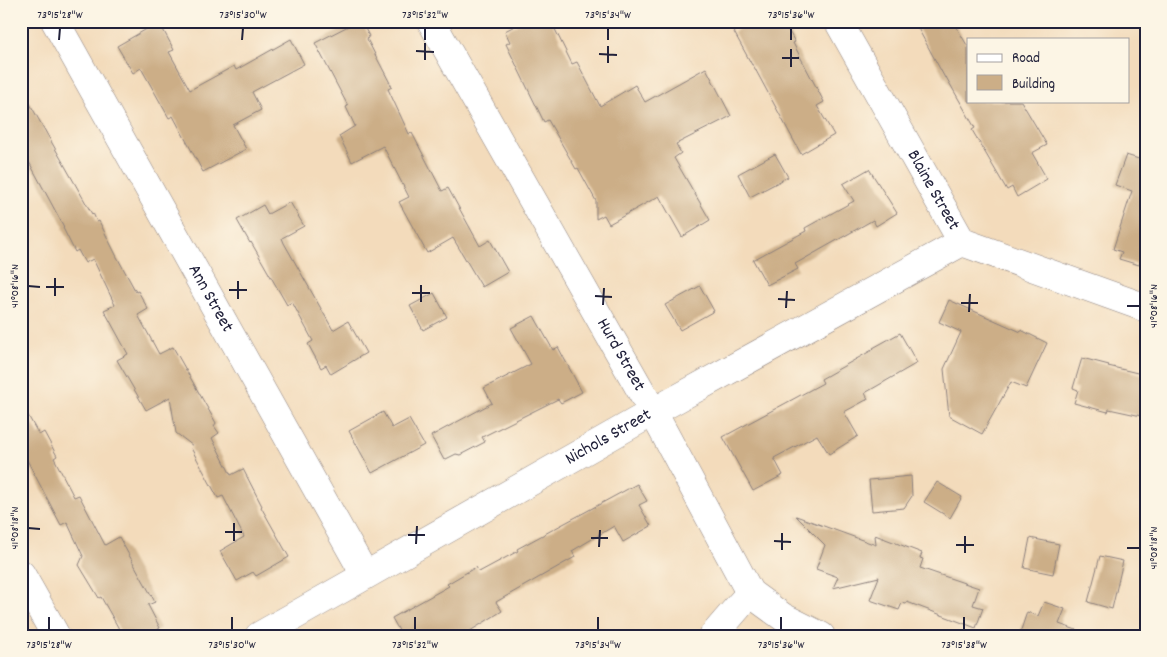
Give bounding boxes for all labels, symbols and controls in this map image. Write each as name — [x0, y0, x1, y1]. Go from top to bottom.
text: 73°15'28"W — [37, 7, 83, 24]
text: 73°15'30"W — [219, 7, 267, 24]
text: 73°15'32"W — [402, 7, 448, 24]
text: 73°15'34"W — [585, 7, 631, 24]
text: 73°15'36"W — [768, 7, 814, 24]
legend — [967, 38, 1130, 102]
text: Road — [1012, 48, 1040, 70]
text: Building — [1012, 74, 1055, 96]
street label: Blaine Street — [900, 145, 966, 235]
street label: Ann Street — [181, 260, 240, 337]
text: 41°08'16"N — [7, 264, 24, 308]
text: 41°08'16"N — [1146, 284, 1163, 328]
street label: Hurd Street — [590, 314, 651, 396]
street label: Nichols Street — [561, 403, 656, 472]
text: 41°08'18"N — [7, 507, 24, 549]
text: 41°08'18"N — [1146, 527, 1163, 569]
text: 73°15'28"W — [26, 637, 72, 654]
text: 73°15'30"W — [208, 637, 256, 654]
text: 73°15'32"W — [392, 637, 438, 654]
text: 73°15'34"W — [575, 637, 621, 654]
text: 73°15'36"W — [758, 637, 804, 654]
text: 73°15'38"W — [941, 637, 987, 654]

